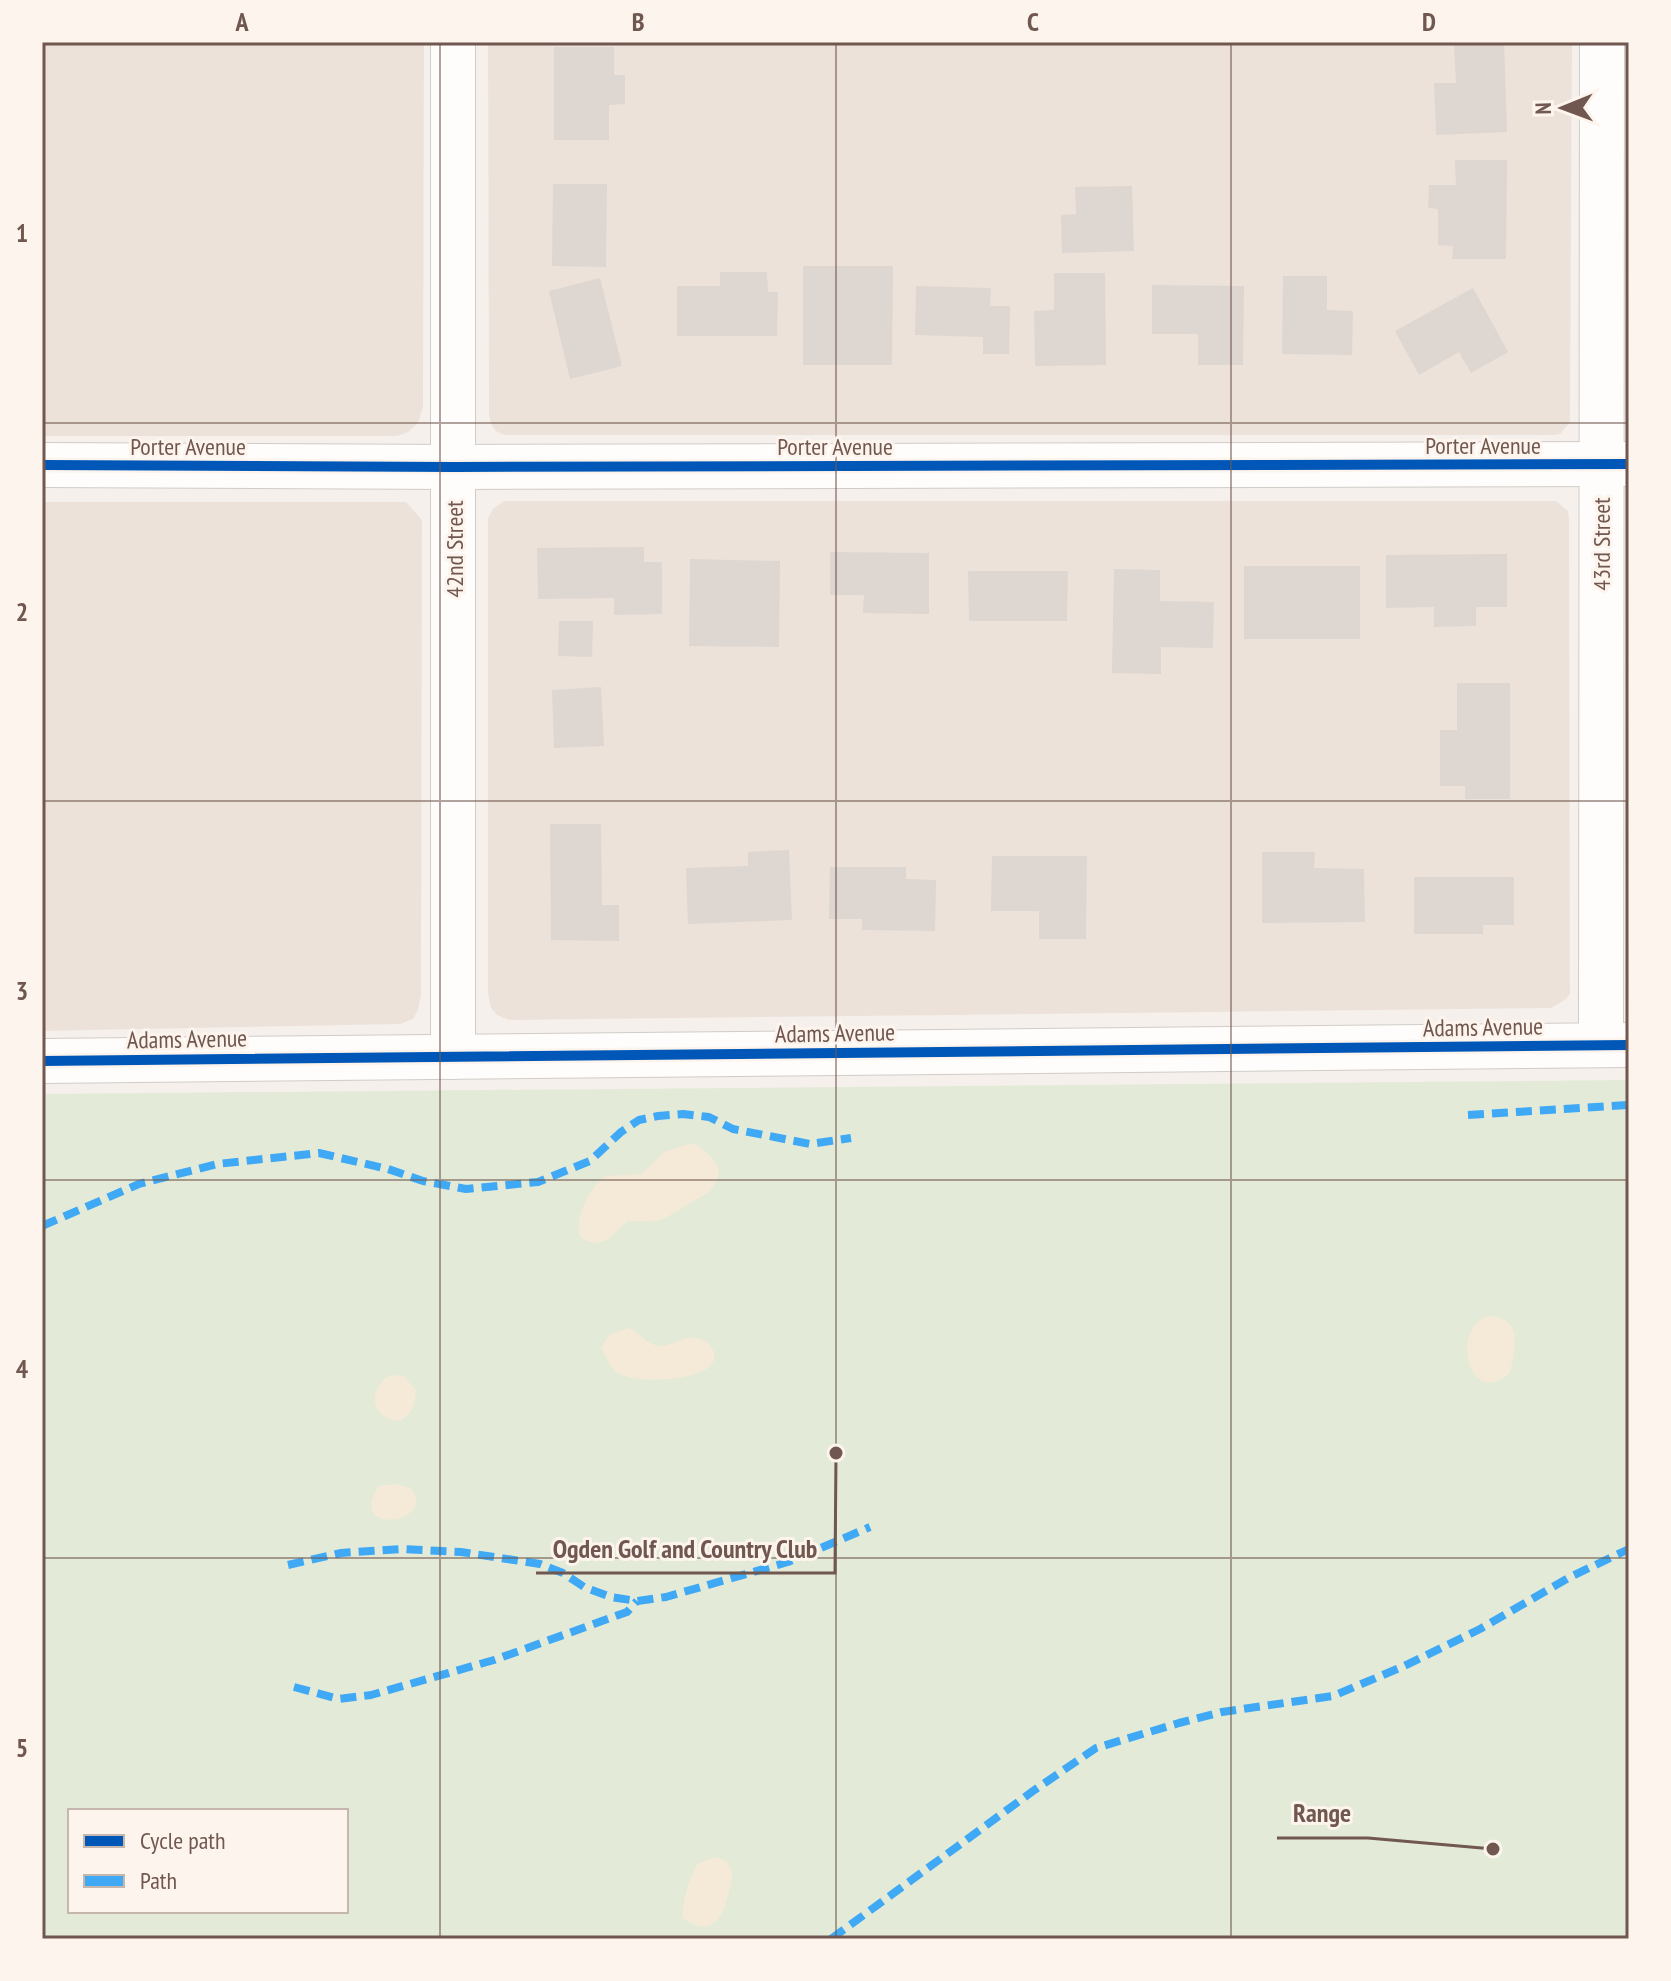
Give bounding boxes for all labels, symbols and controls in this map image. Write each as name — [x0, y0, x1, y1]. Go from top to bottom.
text: A — [234, 5, 249, 38]
text: B — [632, 5, 645, 38]
text: C — [1027, 5, 1039, 38]
text: D — [1422, 5, 1436, 38]
north arrow — [1523, 68, 1603, 148]
text: N — [1529, 102, 1557, 115]
text: 1 — [16, 216, 28, 249]
street label: Porter Avenue — [1425, 430, 1541, 461]
street label: Porter Avenue — [130, 431, 246, 462]
street label: Porter Avenue — [777, 431, 893, 462]
street label: 43rd Street — [1586, 497, 1617, 591]
street label: 42nd Street — [439, 500, 470, 598]
text: 2 — [16, 595, 28, 628]
text: 3 — [16, 974, 28, 1007]
street label: Adams Avenue — [1423, 1010, 1543, 1044]
street label: Adams Avenue — [775, 1016, 895, 1050]
street label: Adams Avenue — [127, 1022, 247, 1056]
text: 4 — [16, 1352, 29, 1385]
callout: Ogden Golf and Country Club — [536, 1523, 835, 1573]
text: Ogden Golf and Country Club — [553, 1532, 817, 1565]
text: 5 — [16, 1731, 28, 1764]
callout: Range — [1277, 1788, 1368, 1838]
text: Range — [1293, 1796, 1351, 1829]
legend — [68, 1809, 348, 1913]
text: Cycle path — [140, 1825, 226, 1856]
text: Path — [140, 1865, 177, 1896]

